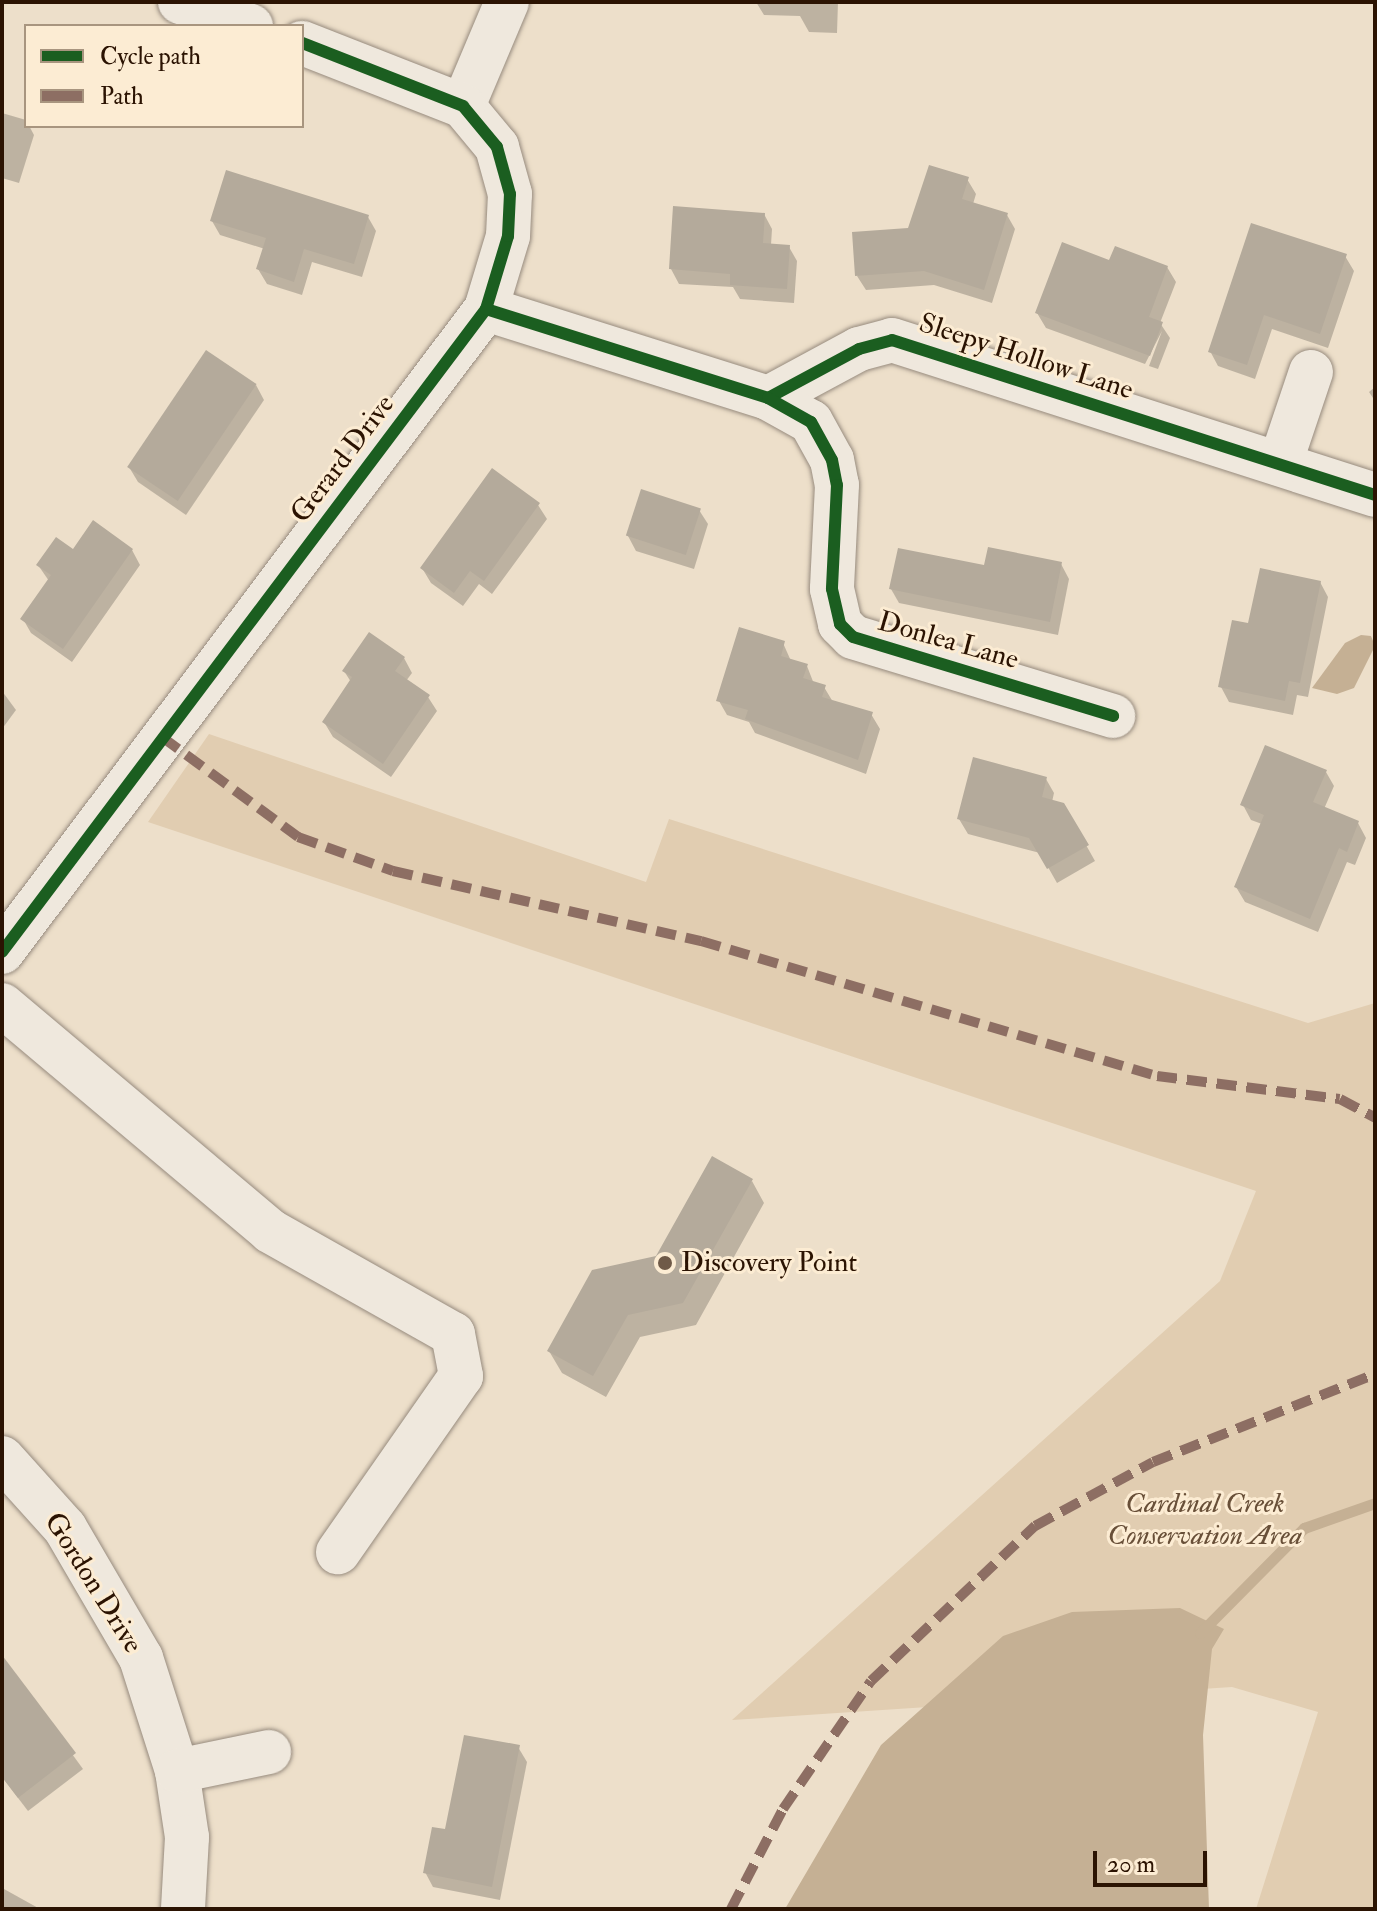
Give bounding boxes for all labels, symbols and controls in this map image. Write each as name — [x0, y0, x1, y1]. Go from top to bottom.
legend — [24, 24, 304, 128]
text: Cycle path — [100, 41, 201, 72]
text: Path — [100, 81, 144, 112]
street label: Sleepy Hollow Lane — [915, 307, 1137, 407]
street label: Gerard Drive — [284, 389, 402, 529]
street label: Donlea Lane — [874, 605, 1022, 677]
place label: Discovery Point — [681, 1246, 857, 1280]
marker: Discovery Point — [656, 1254, 674, 1272]
park label: Cardinal Creek Conservation Area — [1107, 1487, 1303, 1553]
street label: Gordon Drive — [37, 1507, 149, 1659]
scale bar — [1097, 1835, 1211, 1885]
text: 20 m — [1107, 1849, 1155, 1880]

